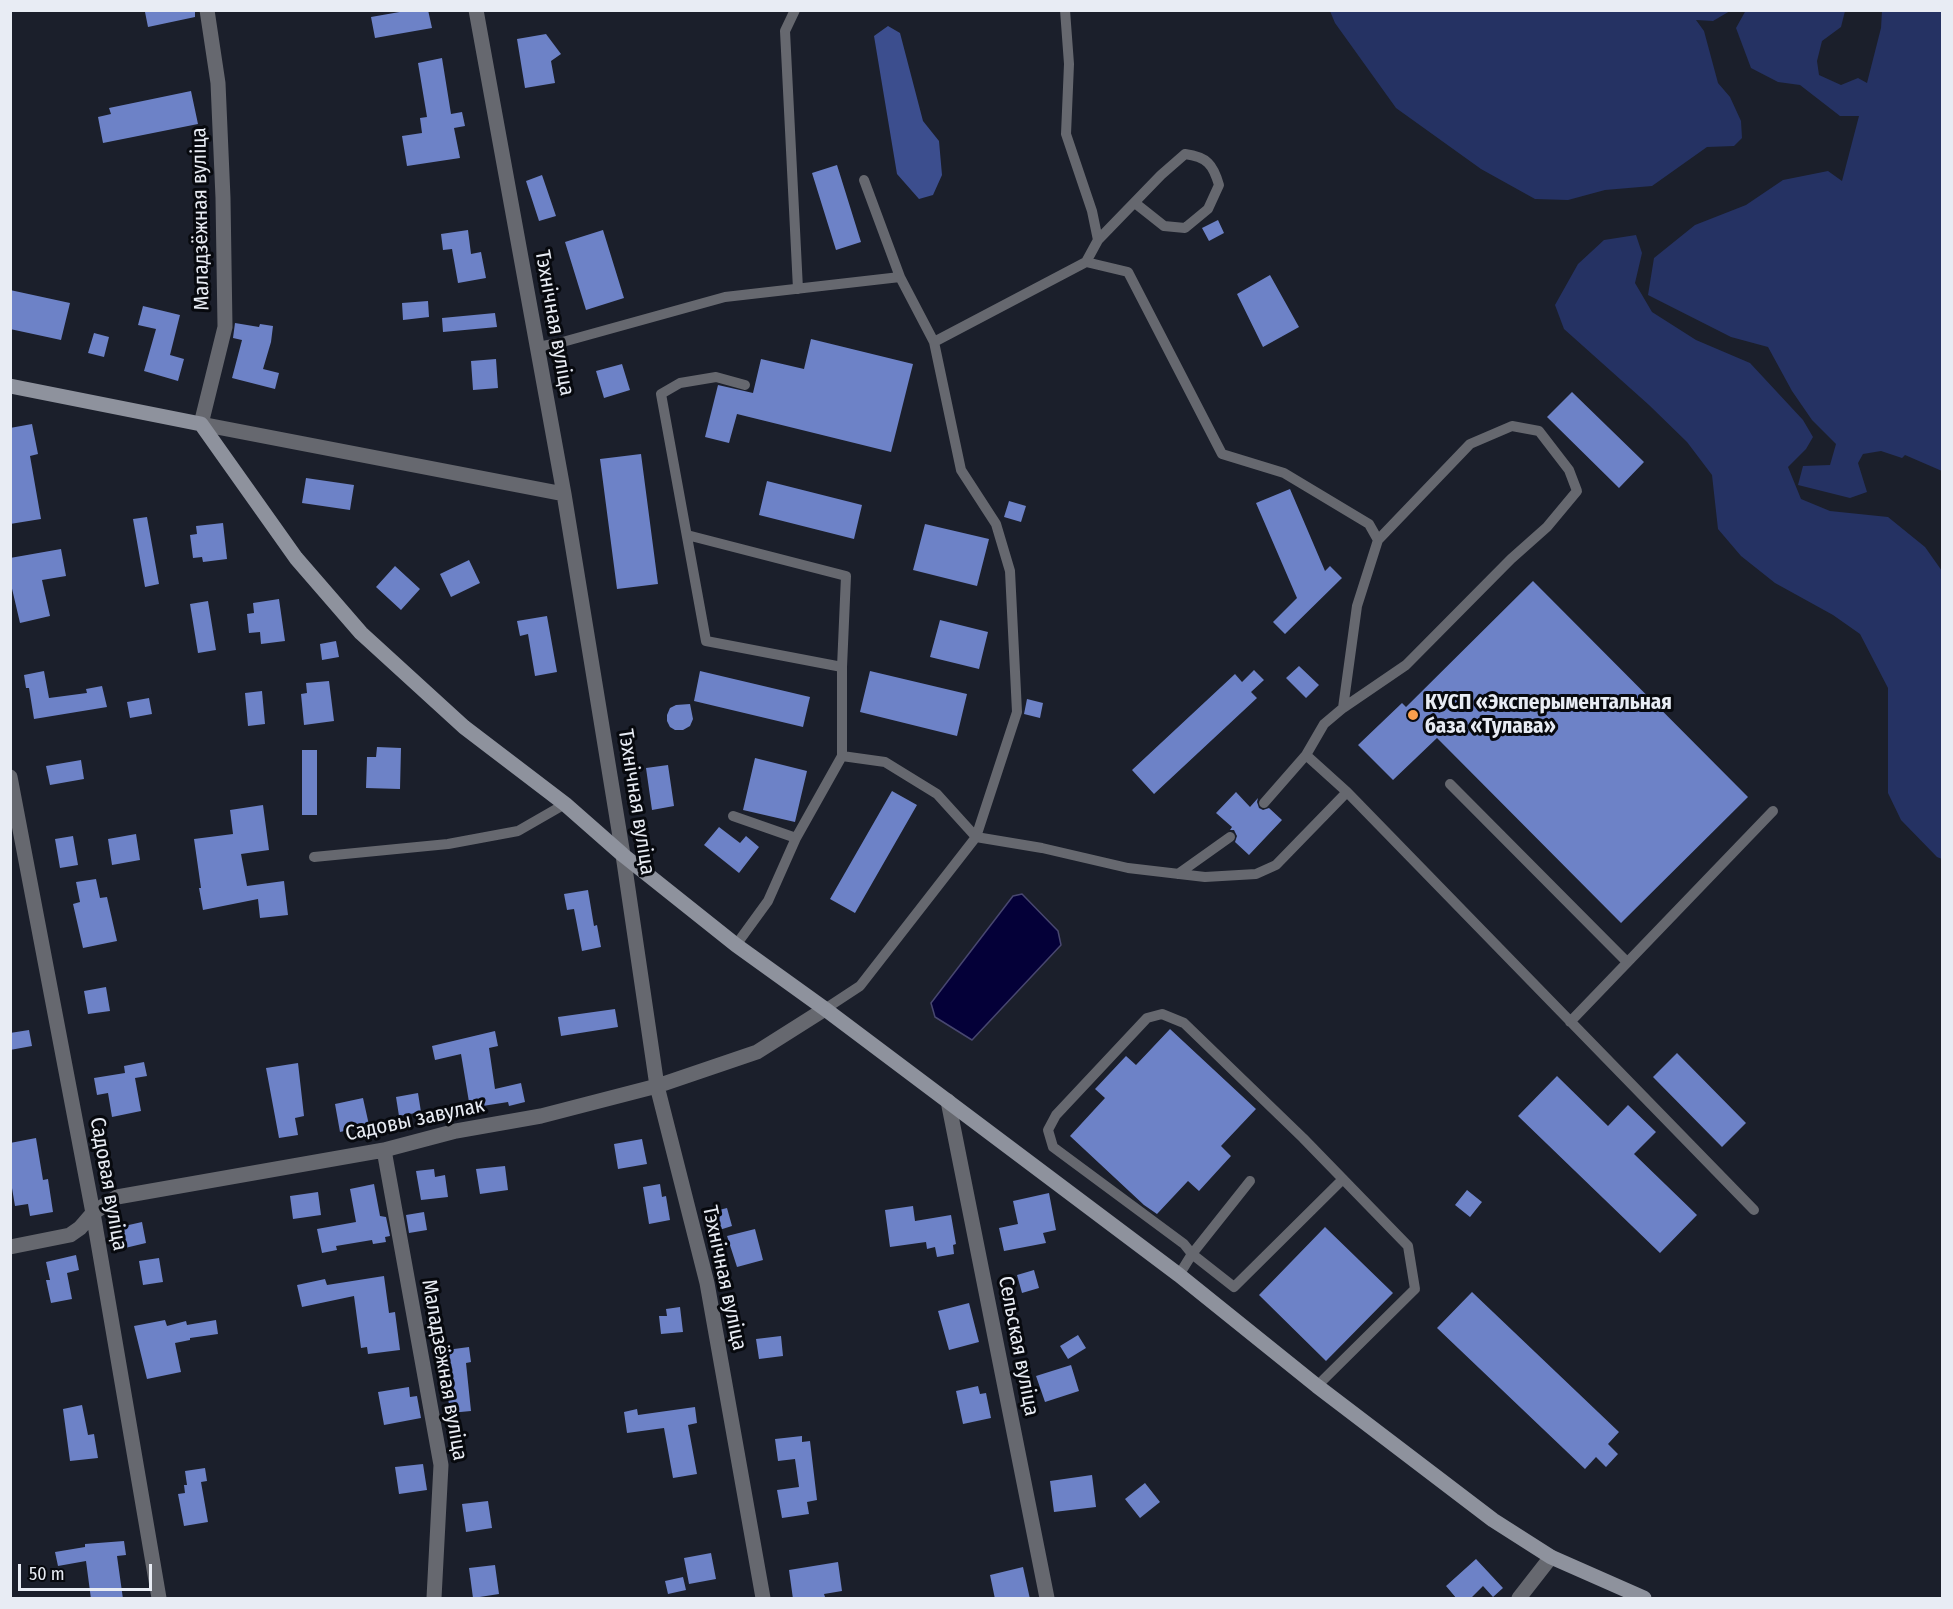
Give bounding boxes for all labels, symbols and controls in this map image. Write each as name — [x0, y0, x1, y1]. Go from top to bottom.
street label: Маладзёжная вуліца — [187, 127, 215, 311]
street label: Тэхнічная вуліца — [529, 248, 579, 398]
place label: КУСП «Эксперыментальная база «Тулава» — [1425, 690, 1672, 740]
marker: КУСП «Эксперыментальная база «Тулава» — [1406, 708, 1420, 722]
street label: Тэхнічная вуліца — [612, 727, 660, 877]
street label: Садовы завулак — [343, 1093, 487, 1147]
street label: Садовая вуліца — [84, 1115, 132, 1253]
street label: Тэхнічная вуліца — [696, 1203, 752, 1353]
street label: Сельская вуліца — [992, 1274, 1044, 1418]
street label: Маладзёжная вуліца — [416, 1277, 472, 1463]
scale bar — [21, 1552, 154, 1590]
text: 50 m — [29, 1563, 65, 1585]

